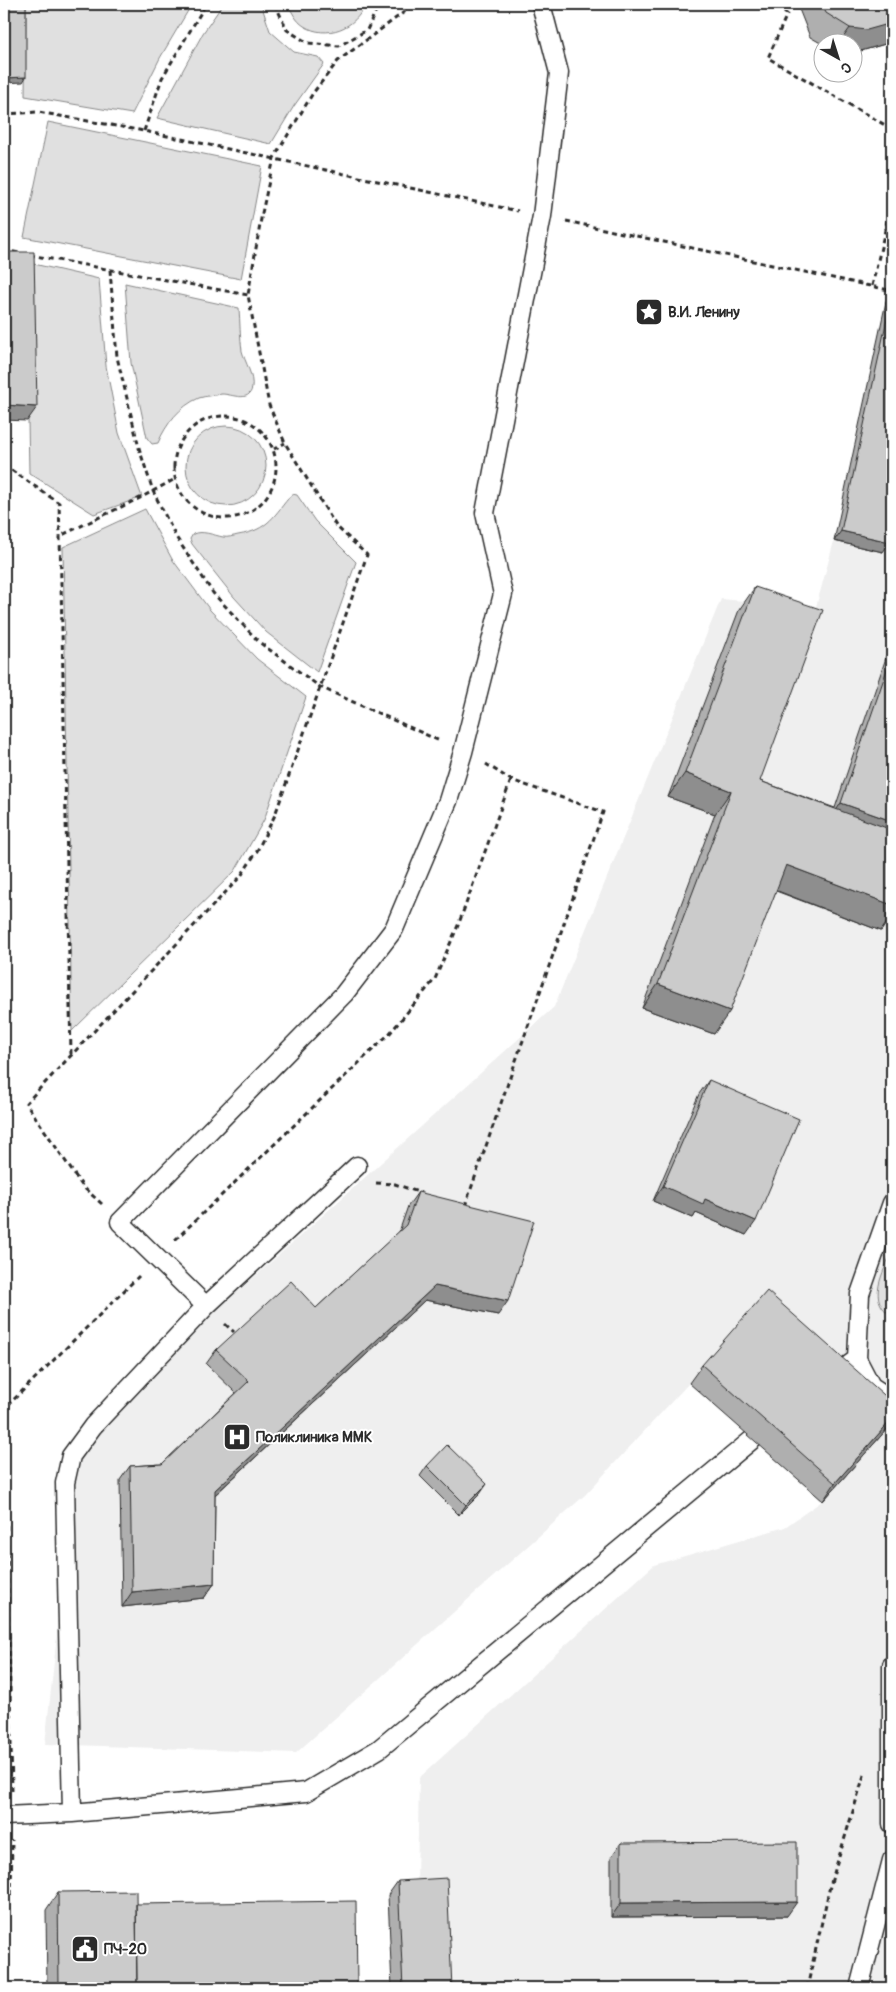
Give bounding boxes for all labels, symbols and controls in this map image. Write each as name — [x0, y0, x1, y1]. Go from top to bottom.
north arrow — [814, 32, 864, 82]
text: С — [837, 58, 855, 77]
place icon: В.И. Ленину — [634, 297, 664, 327]
place label: В.И. Ленину — [668, 303, 740, 322]
hospital icon: Поликлиника ММК — [222, 1422, 252, 1452]
place label: Поликлиника ММК — [256, 1428, 373, 1447]
public building icon: ПЧ-20 — [70, 1934, 100, 1964]
place label: ПЧ-20 — [104, 1940, 147, 1959]

